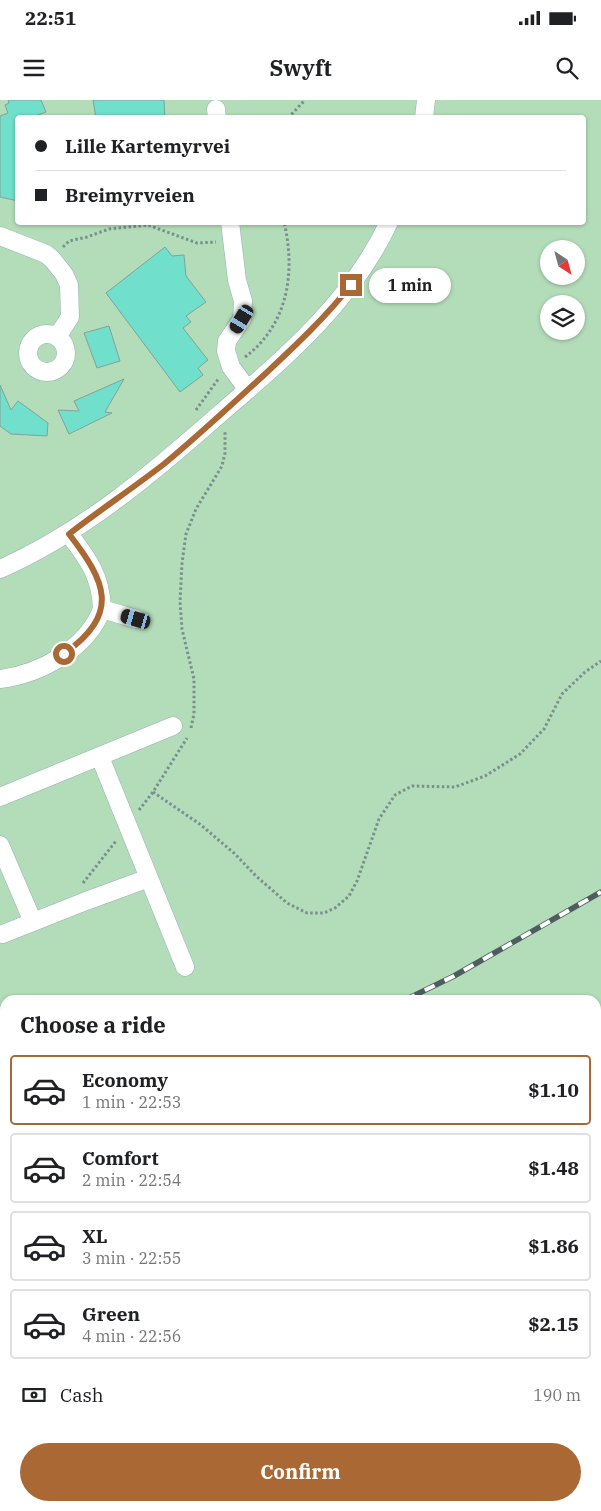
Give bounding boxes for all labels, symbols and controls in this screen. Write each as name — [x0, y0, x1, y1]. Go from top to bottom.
text: 22:51 — [25, 6, 76, 30]
text: Swyft — [269, 53, 332, 82]
icon: menu — [20, 54, 48, 82]
icon: search — [553, 54, 581, 82]
text: Lille Kartemyrvei — [65, 134, 230, 158]
text: Breimyrveien — [65, 183, 195, 207]
north arrow — [540, 240, 585, 285]
map controls — [540, 240, 585, 340]
callout: 1 min — [368, 268, 451, 302]
route end — [340, 274, 362, 296]
text: 1 min — [388, 275, 432, 295]
button: layers — [540, 295, 585, 340]
car — [227, 302, 256, 336]
car — [119, 608, 152, 630]
route start — [53, 643, 75, 665]
text: Choose a ride — [20, 1010, 166, 1039]
icon: car — [22, 1068, 67, 1113]
text: Economy — [82, 1068, 168, 1092]
text: $1.10 — [528, 1078, 579, 1102]
text: 1 min · 22:53 — [82, 1092, 181, 1112]
icon: car — [22, 1146, 67, 1191]
text: Comfort — [82, 1146, 159, 1170]
text: $1.48 — [528, 1156, 579, 1180]
text: 2 min · 22:54 — [82, 1170, 181, 1190]
icon: car — [22, 1224, 67, 1269]
text: XL — [82, 1224, 108, 1248]
text: $1.86 — [528, 1234, 579, 1258]
text: 3 min · 22:55 — [82, 1248, 181, 1268]
icon: car — [22, 1302, 67, 1347]
text: Green — [82, 1302, 140, 1326]
text: $2.15 — [528, 1312, 579, 1336]
text: 4 min · 22:56 — [82, 1326, 181, 1346]
icon: cash — [20, 1381, 48, 1409]
text: Cash — [60, 1383, 104, 1407]
text: 190 m — [533, 1385, 581, 1405]
button: Confirm — [20, 1443, 581, 1501]

